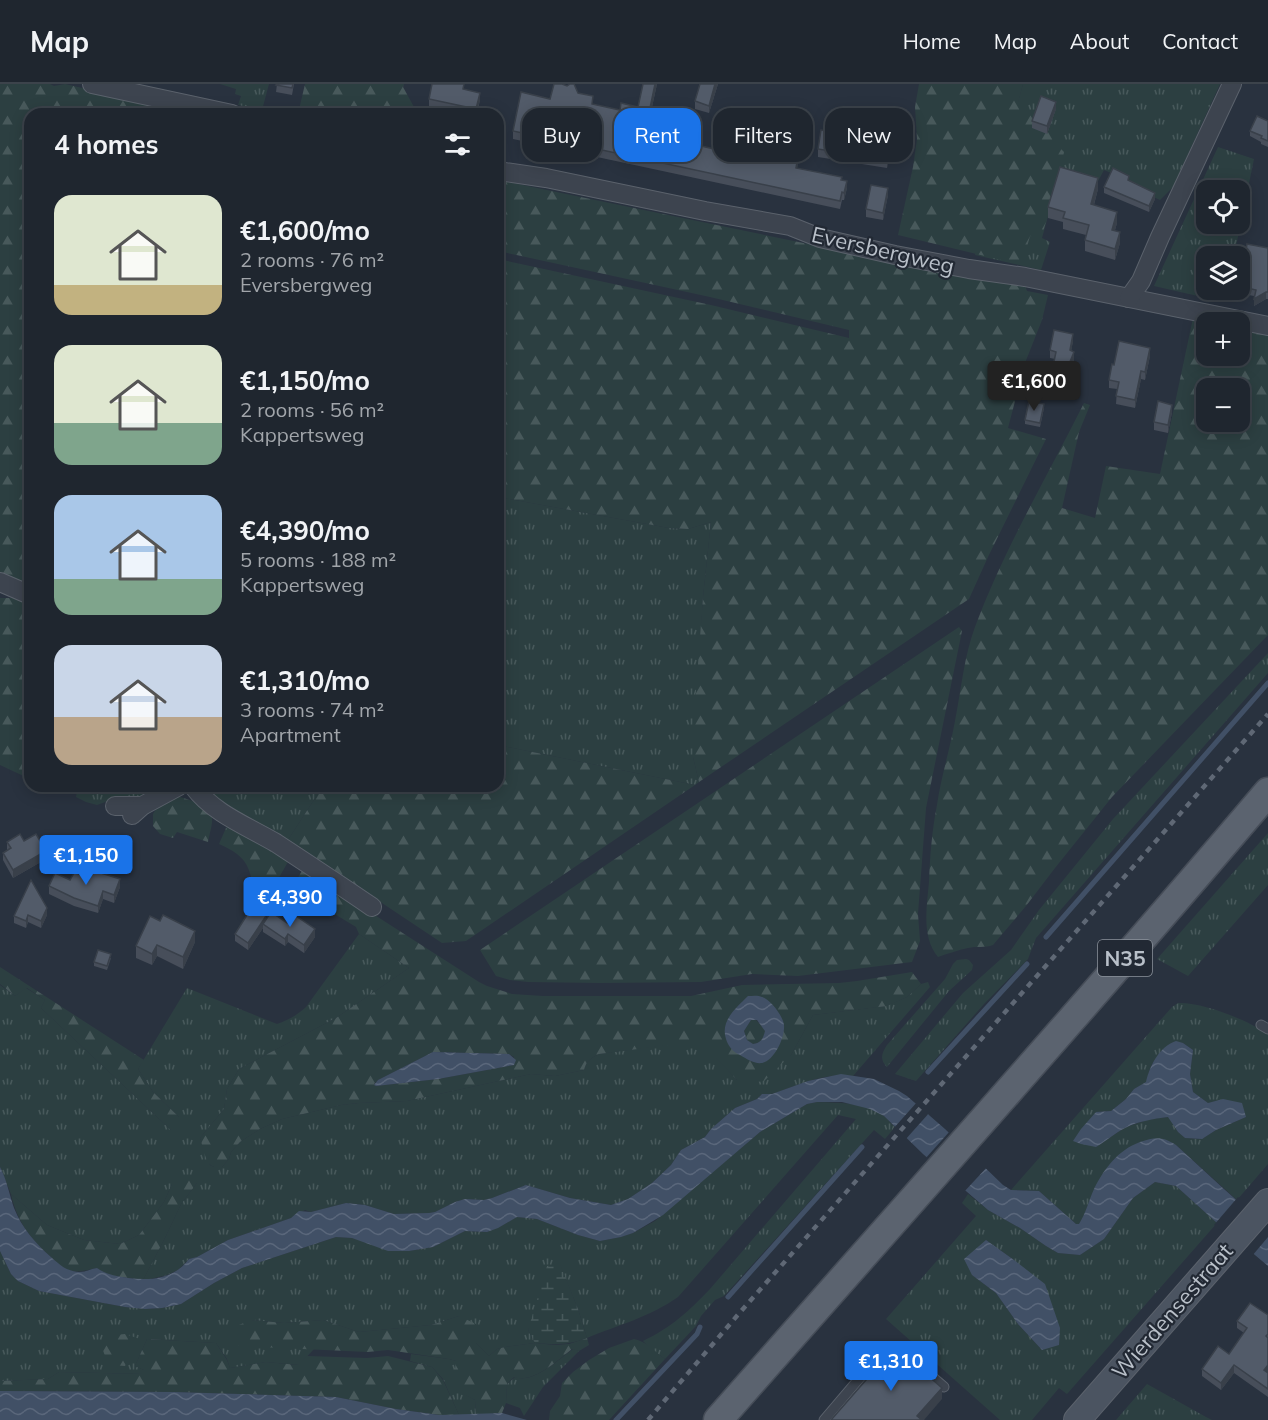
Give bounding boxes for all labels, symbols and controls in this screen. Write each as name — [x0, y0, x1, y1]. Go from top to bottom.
text: Map — [30, 24, 89, 59]
text: Home — [903, 28, 961, 54]
text: Map — [994, 28, 1037, 54]
text: About — [1070, 28, 1129, 54]
text: Contact — [1162, 28, 1238, 54]
chip: Buy — [522, 108, 602, 162]
chip: Rent — [614, 108, 701, 162]
chip: Filters — [713, 108, 813, 162]
chip: New — [825, 108, 913, 162]
text: 4 homes — [54, 128, 158, 161]
icon: filters — [441, 128, 474, 161]
map controls — [1196, 180, 1250, 432]
button: locate — [1196, 180, 1250, 234]
text: €1,600/mo — [240, 214, 370, 247]
icon: home — [102, 219, 174, 291]
street label: Eversbergweg — [809, 220, 957, 280]
button: layers — [1196, 246, 1250, 300]
text: 2 rooms · 76 m² — [240, 247, 384, 272]
text: Eversbergweg — [240, 272, 372, 297]
button: + — [1196, 312, 1250, 366]
pin: €1,600 — [985, 361, 1083, 412]
text: €1,150/mo — [240, 364, 370, 397]
text: €1,600 — [1002, 368, 1066, 393]
icon: home — [102, 369, 174, 441]
button: − — [1196, 378, 1250, 432]
text: 2 rooms · 56 m² — [240, 397, 384, 422]
text: Kappertsweg — [240, 422, 364, 447]
text: €4,390/mo — [240, 514, 370, 547]
icon: home — [102, 519, 174, 591]
text: 5 rooms · 188 m² — [240, 547, 396, 572]
text: Kappertsweg — [240, 572, 364, 597]
text: €1,310/mo — [240, 664, 370, 697]
icon: home — [102, 669, 174, 741]
text: 3 rooms · 74 m² — [240, 697, 384, 722]
text: Apartment — [240, 722, 341, 747]
pin: €1,150 — [37, 835, 135, 886]
text: €1,150 — [54, 842, 118, 867]
pin: €4,390 — [241, 877, 339, 928]
text: €4,390 — [258, 884, 322, 909]
road number: N35 — [1098, 940, 1152, 976]
street label: Wierdensestraat — [1105, 1237, 1239, 1385]
pin: €1,310 — [842, 1341, 940, 1392]
text: €1,310 — [859, 1348, 923, 1373]

